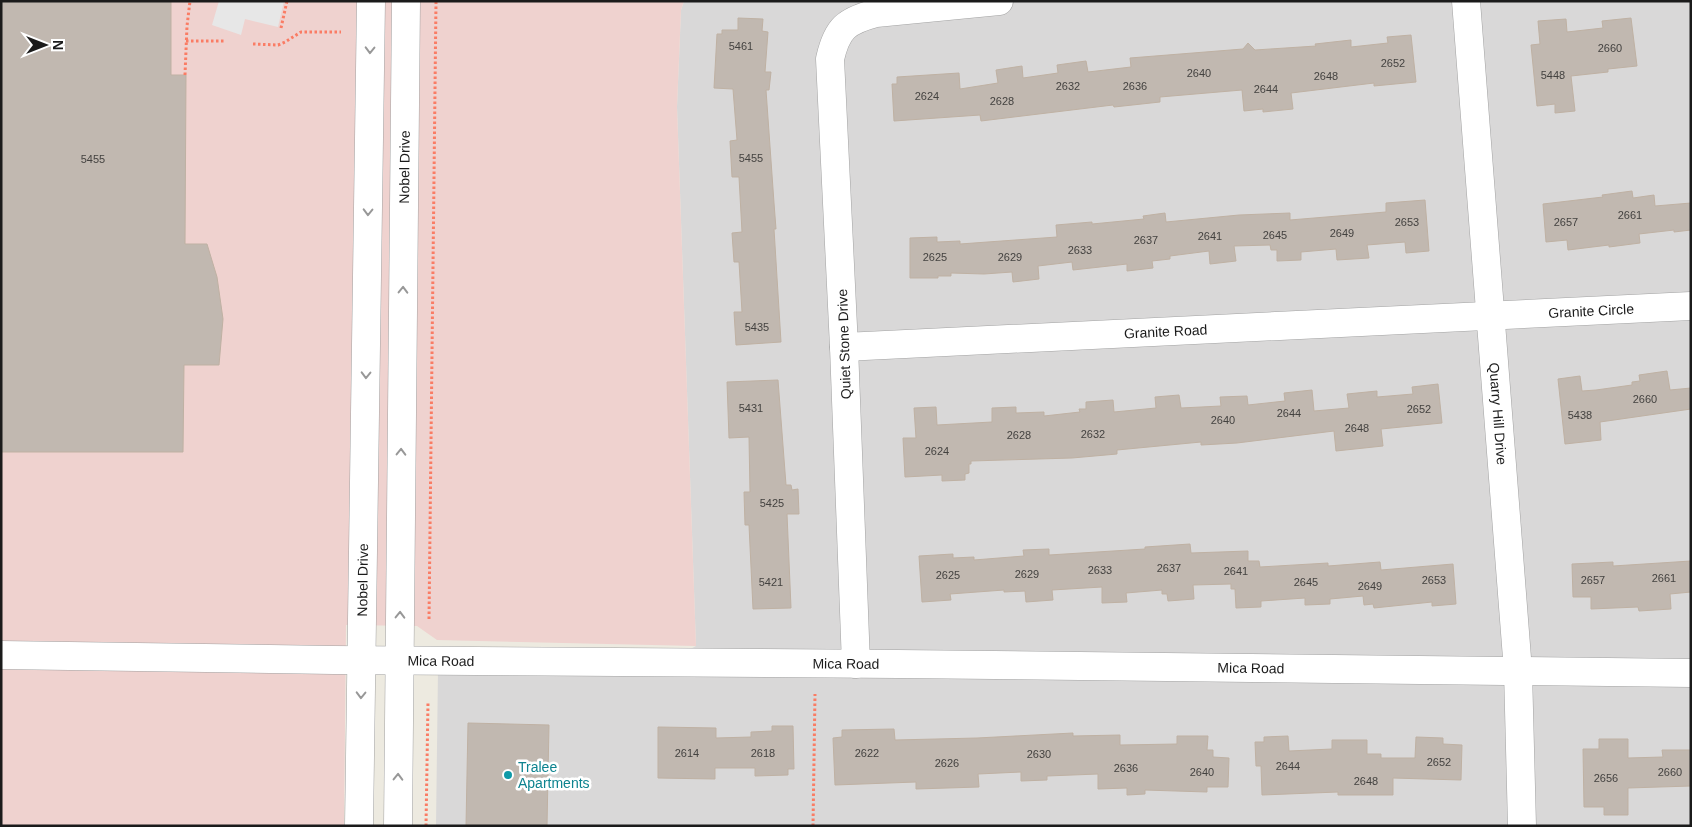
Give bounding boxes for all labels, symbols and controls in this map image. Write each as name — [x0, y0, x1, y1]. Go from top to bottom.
north arrow — [20, 20, 70, 70]
text: N — [50, 40, 66, 50]
house number: 5461 — [729, 40, 753, 52]
house number: 2660 — [1598, 42, 1622, 54]
one-way arrow — [365, 46, 375, 54]
house number: 2652 — [1381, 57, 1405, 69]
house number: 2640 — [1187, 67, 1211, 79]
house number: 5448 — [1541, 69, 1565, 81]
house number: 2648 — [1314, 70, 1338, 82]
house number: 2632 — [1056, 80, 1080, 92]
house number: 2636 — [1123, 80, 1147, 92]
house number: 2644 — [1254, 83, 1278, 95]
house number: 2624 — [915, 90, 939, 102]
house number: 2628 — [990, 95, 1014, 107]
street label: Nobel Drive — [396, 130, 413, 204]
house number: 5455 — [739, 152, 763, 164]
house number: 5455 — [81, 153, 105, 165]
one-way arrow — [363, 209, 373, 217]
house number: 2661 — [1618, 209, 1642, 221]
house number: 2653 — [1395, 216, 1419, 228]
house number: 2657 — [1554, 216, 1578, 228]
house number: 2649 — [1330, 227, 1354, 239]
house number: 2645 — [1263, 229, 1287, 241]
house number: 2641 — [1198, 230, 1222, 242]
house number: 2637 — [1134, 234, 1158, 246]
house number: 2633 — [1068, 244, 1092, 256]
house number: 2625 — [923, 251, 947, 263]
house number: 2629 — [998, 251, 1022, 263]
one-way arrow — [398, 285, 408, 293]
street label: Quiet Stone Drive — [834, 288, 854, 399]
street label: Granite Circle — [1548, 301, 1635, 321]
house number: 5435 — [745, 321, 769, 333]
street label: Granite Road — [1124, 321, 1208, 341]
street label: Quarry Hill Drive — [1486, 362, 1510, 466]
one-way arrow — [360, 371, 371, 379]
house number: 2660 — [1633, 393, 1657, 405]
house number: 5431 — [739, 402, 763, 414]
house number: 2652 — [1407, 403, 1431, 415]
house number: 2644 — [1277, 407, 1301, 419]
house number: 5438 — [1568, 409, 1592, 421]
house number: 2640 — [1211, 414, 1235, 426]
house number: 2648 — [1345, 422, 1369, 434]
house number: 2632 — [1081, 428, 1105, 440]
house number: 2628 — [1007, 429, 1031, 441]
house number: 2624 — [925, 445, 949, 457]
one-way arrow — [396, 448, 406, 456]
house number: 5425 — [760, 497, 784, 509]
street label: Nobel Drive — [354, 543, 371, 617]
house number: 2637 — [1157, 562, 1181, 574]
house number: 2633 — [1088, 564, 1112, 576]
house number: 2641 — [1224, 565, 1248, 577]
house number: 2629 — [1015, 568, 1039, 580]
house number: 2625 — [936, 569, 960, 581]
house number: 2661 — [1652, 572, 1676, 584]
house number: 2653 — [1422, 574, 1446, 586]
house number: 2657 — [1581, 574, 1605, 586]
house number: 5421 — [759, 576, 783, 588]
house number: 2645 — [1294, 576, 1318, 588]
house number: 2649 — [1358, 580, 1382, 592]
one-way arrow — [395, 610, 405, 618]
street label: Mica Road — [407, 653, 475, 669]
street label: Mica Road — [812, 655, 880, 672]
street label: Mica Road — [1217, 660, 1285, 676]
one-way arrow — [356, 692, 366, 699]
house number: 2614 — [675, 747, 699, 759]
house number: 2618 — [751, 747, 775, 759]
house number: 2622 — [855, 747, 879, 759]
house number: 2630 — [1027, 748, 1051, 760]
house number: 2652 — [1427, 756, 1451, 768]
house number: 2626 — [935, 757, 959, 769]
place label: Tralee Apartments — [518, 759, 590, 791]
house number: 2644 — [1276, 760, 1300, 772]
house number: 2636 — [1114, 762, 1138, 774]
house number: 2640 — [1190, 766, 1214, 778]
house number: 2660 — [1658, 766, 1682, 778]
marker: Tralee Apartments — [502, 769, 514, 781]
house number: 2656 — [1594, 772, 1618, 784]
one-way arrow — [393, 773, 403, 780]
house number: 2648 — [1354, 775, 1378, 787]

